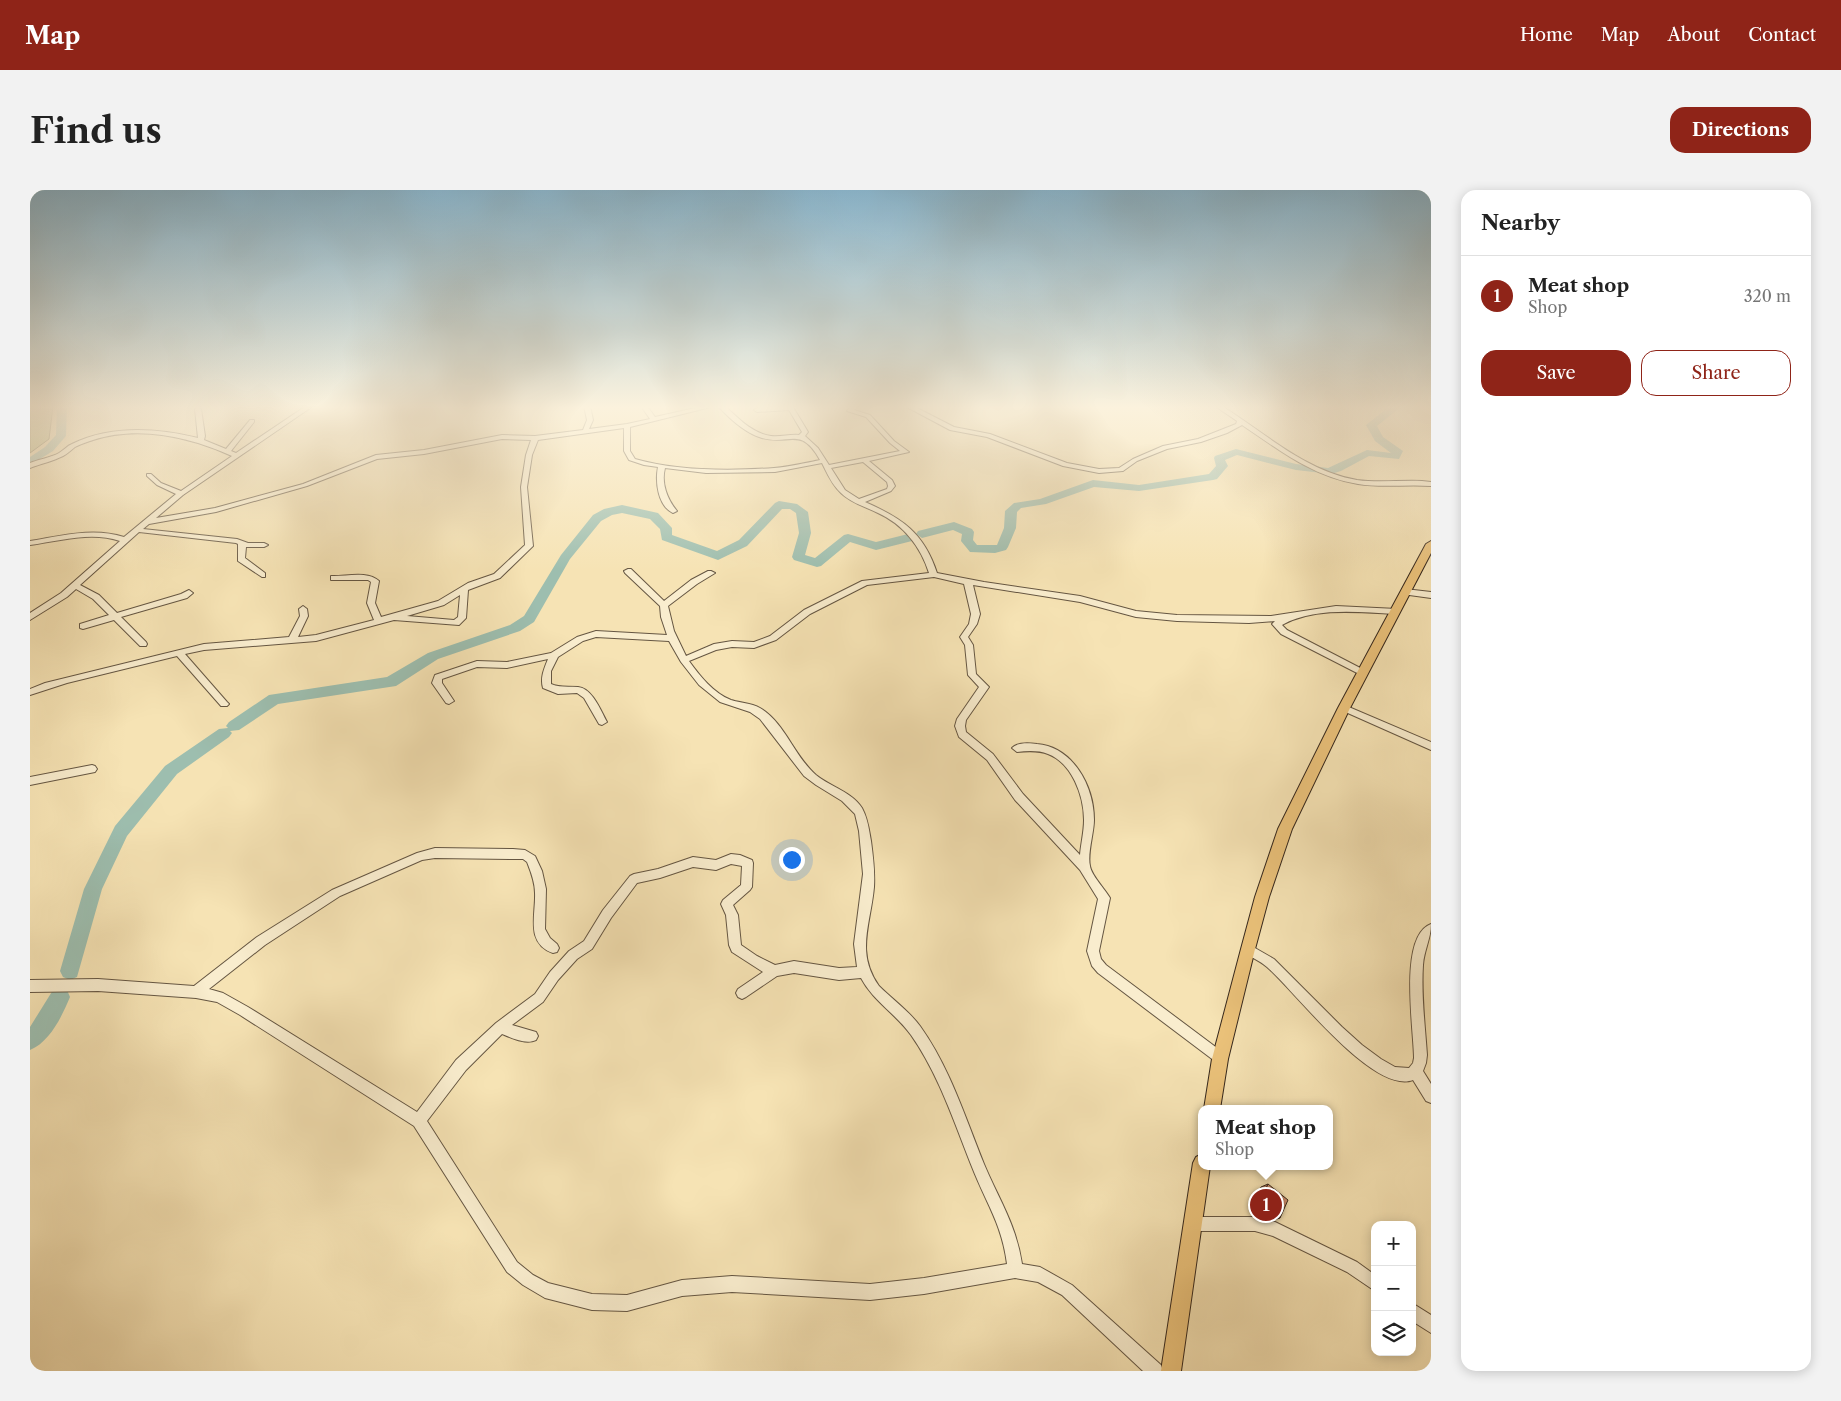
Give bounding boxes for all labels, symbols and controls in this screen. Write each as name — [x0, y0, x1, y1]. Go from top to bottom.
text: Map — [25, 21, 80, 50]
text: Home — [1520, 24, 1573, 46]
text: Map — [1601, 24, 1639, 46]
text: About — [1667, 24, 1720, 46]
text: Contact — [1748, 24, 1816, 46]
button: Directions — [1670, 107, 1811, 153]
text: Find us — [30, 109, 162, 152]
text: Nearby — [1481, 210, 1560, 235]
text: Meat shop — [1528, 274, 1629, 297]
text: 1 — [1493, 286, 1501, 306]
text: 320 m — [1744, 286, 1791, 306]
text: Shop — [1528, 297, 1567, 317]
button: Save — [1481, 350, 1631, 396]
button: Share — [1641, 350, 1791, 396]
your location — [779, 847, 805, 873]
popup — [1198, 1105, 1333, 1170]
text: Meat shop — [1215, 1116, 1316, 1139]
text: Shop — [1215, 1139, 1254, 1159]
pin: 1 — [1250, 1186, 1282, 1224]
map controls — [1371, 1221, 1416, 1356]
button: + — [1371, 1221, 1416, 1266]
button: − — [1371, 1266, 1416, 1311]
button: layers — [1371, 1311, 1416, 1356]

